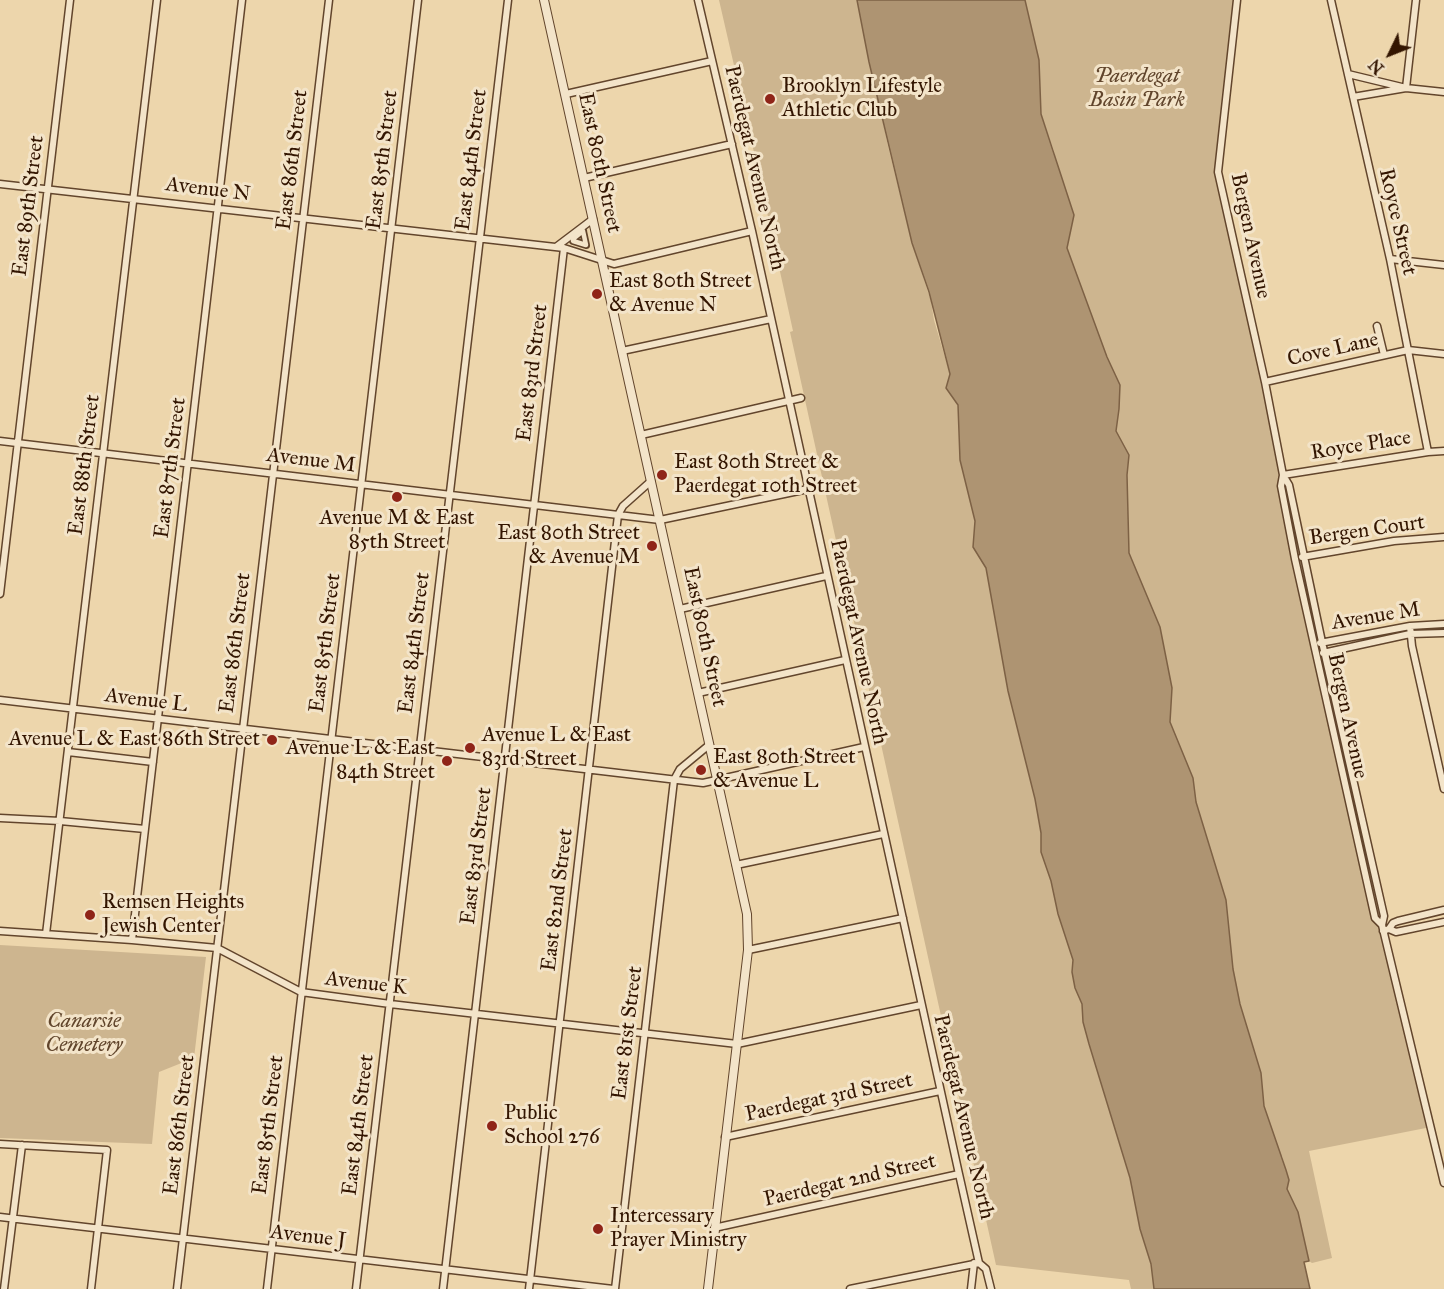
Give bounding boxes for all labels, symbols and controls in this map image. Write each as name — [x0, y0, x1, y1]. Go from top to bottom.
north arrow — [1360, 24, 1420, 84]
text: N — [1365, 55, 1388, 78]
street label: Paerdegat Avenue North — [718, 63, 790, 273]
park label: Paerdegat Basin Park — [1089, 64, 1185, 114]
place label: Brooklyn Lifestyle Athletic Club — [782, 74, 942, 124]
street label: East 86th Street — [272, 88, 314, 232]
street label: East 84th Street — [451, 88, 493, 232]
street label: East 85th Street — [362, 89, 404, 231]
street label: East 80th Street — [572, 91, 626, 235]
marker: Brooklyn Lifestyle Athletic Club — [763, 92, 777, 106]
street label: East 89th Street — [8, 134, 50, 278]
street label: Royce Street — [1372, 166, 1422, 278]
street label: Bergen Avenue — [1224, 171, 1276, 301]
street label: Avenue N — [164, 172, 252, 208]
place label: East 80th Street & Avenue N — [609, 269, 752, 319]
marker: East 80th Street & Avenue N — [590, 287, 604, 301]
street label: East 83rd Street — [512, 303, 554, 443]
street label: Cove Lane — [1285, 327, 1381, 373]
street label: East 88th Street — [64, 393, 106, 537]
street label: East 87th Street — [150, 396, 192, 540]
street label: Royce Place — [1309, 426, 1413, 466]
street label: Avenue M — [265, 443, 357, 479]
place label: East 80th Street & Paerdegat 10th Street — [674, 450, 857, 500]
marker: East 80th Street & Paerdegat 10th Street — [655, 468, 669, 482]
marker: Avenue M & East 85th Street — [390, 490, 404, 504]
place label: Avenue M & East 85th Street — [319, 506, 475, 556]
street label: Bergen Court — [1308, 510, 1426, 552]
place label: East 80th Street & Avenue M — [497, 521, 640, 571]
street label: Paerdegat Avenue North — [824, 537, 892, 747]
marker: East 80th Street & Avenue M — [645, 539, 659, 553]
street label: East 80th Street — [677, 565, 731, 709]
street label: East 86th Street — [215, 571, 257, 715]
street label: East 84th Street — [394, 571, 436, 715]
street label: East 85th Street — [305, 572, 347, 714]
street label: Avenue M — [1330, 598, 1422, 636]
street label: Bergen Avenue — [1321, 651, 1373, 781]
street label: Avenue L — [103, 683, 189, 719]
place label: Avenue L & East 83rd Street — [482, 723, 631, 773]
place label: Avenue L & East 86th Street — [9, 727, 260, 753]
marker: Avenue L & East 86th Street — [265, 733, 279, 747]
place label: Avenue L & East 84th Street — [286, 736, 435, 786]
marker: Avenue L & East 83rd Street — [463, 741, 477, 755]
place label: East 80th Street & Avenue L — [713, 745, 856, 795]
marker: Avenue L & East 84th Street — [440, 754, 454, 768]
marker: East 80th Street & Avenue L — [694, 763, 708, 777]
street label: East 83rd Street — [456, 786, 498, 926]
street label: East 82nd Street — [537, 827, 579, 973]
place label: Remsen Heights Jewish Center — [102, 890, 244, 940]
marker: Remsen Heights Jewish Center — [83, 908, 97, 922]
street label: East 81st Street — [607, 965, 649, 1101]
street label: Avenue K — [324, 966, 408, 1002]
park label: Canarsie Cemetery — [45, 1009, 123, 1059]
street label: Paerdegat Avenue North — [927, 1012, 999, 1222]
street label: East 86th Street — [159, 1053, 201, 1197]
street label: East 84th Street — [338, 1053, 380, 1197]
street label: East 85th Street — [248, 1054, 290, 1196]
street label: Paerdegat 3rd Street — [743, 1068, 915, 1128]
place label: Public School 276 — [504, 1101, 600, 1151]
marker: Public School 276 — [485, 1119, 499, 1133]
street label: Paerdegat 2nd Street — [761, 1149, 939, 1213]
place label: Intercessary Prayer Ministry — [610, 1204, 747, 1254]
street label: Avenue J — [269, 1220, 347, 1254]
marker: Intercessary Prayer Ministry — [591, 1222, 605, 1236]

